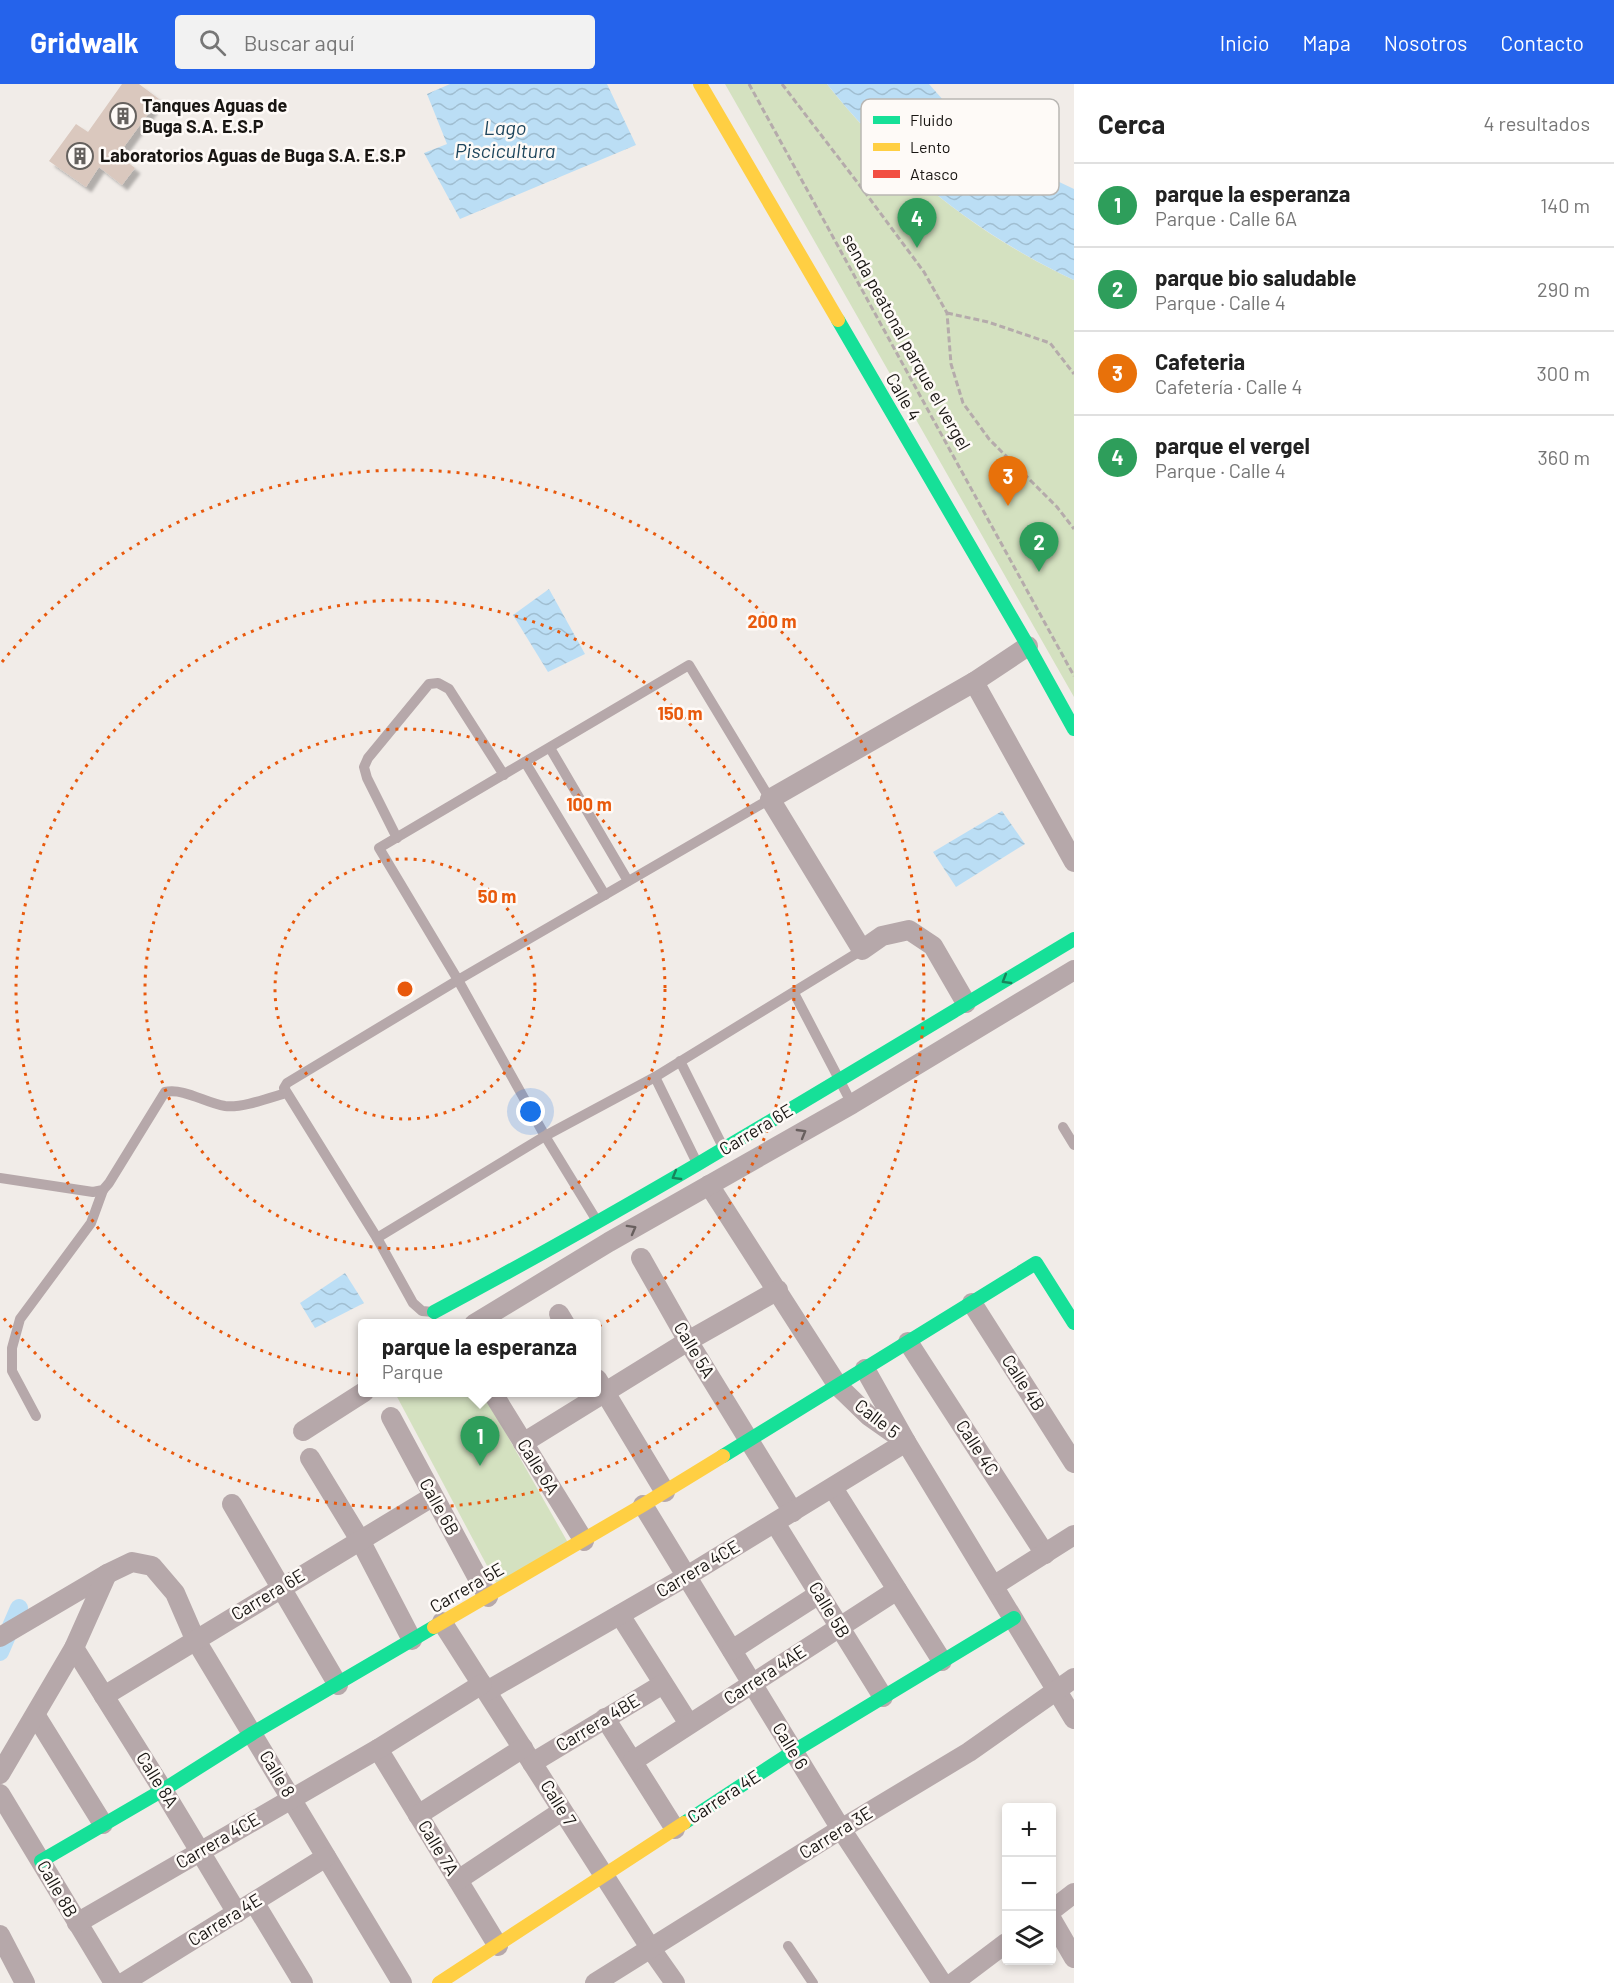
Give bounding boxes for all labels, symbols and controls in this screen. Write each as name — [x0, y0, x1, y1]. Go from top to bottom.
search box — [175, 15, 595, 69]
text: Gridwalk — [30, 25, 139, 59]
icon: search — [196, 26, 229, 59]
text: Buscar aquí — [244, 29, 354, 55]
text: Inicio — [1220, 30, 1270, 55]
text: Mapa — [1303, 30, 1351, 55]
text: Nosotros — [1384, 30, 1467, 55]
text: Contacto — [1500, 30, 1584, 55]
place label: Tanques Aguas de Buga S.A. E.S.P — [142, 94, 287, 137]
legend — [861, 99, 1059, 195]
building icon: Tanques Aguas de Buga S.A. E.S.P — [108, 101, 138, 131]
text: Cerca — [1098, 108, 1165, 139]
text: Fluido — [910, 110, 953, 129]
text: 4 resultados — [1483, 111, 1590, 135]
water label: Lago Piscicultura — [455, 115, 555, 162]
text: Lento — [910, 137, 951, 156]
building icon: Laboratorios Aguas de Buga S.A. E.S.P — [65, 141, 95, 171]
place label: Laboratorios Aguas de Buga S.A. E.S.P — [100, 144, 406, 166]
text: Atasco — [910, 164, 958, 183]
text: parque la esperanza — [1155, 180, 1350, 206]
text: 1 — [1114, 193, 1121, 217]
text: 140 m — [1540, 193, 1590, 217]
pin: 4 — [898, 198, 936, 248]
text: Parque · Calle 6A — [1155, 206, 1297, 230]
street label: senda peatonal parque el vergel — [838, 229, 976, 454]
text: parque bio saludable — [1155, 264, 1357, 290]
text: 2 — [1112, 277, 1123, 301]
text: 290 m — [1537, 277, 1590, 301]
text: Parque · Calle 4 — [1155, 290, 1286, 314]
text: Cafeteria — [1155, 348, 1245, 374]
text: 3 — [1112, 361, 1123, 385]
text: 300 m — [1537, 361, 1590, 385]
street label: Calle 4 — [881, 369, 926, 424]
text: Cafetería · Calle 4 — [1155, 374, 1303, 398]
text: parque el vergel — [1155, 432, 1310, 458]
text: 4 — [1111, 445, 1124, 469]
text: 360 m — [1538, 445, 1590, 469]
pin: 3 — [988, 456, 1028, 506]
text: Parque · Calle 4 — [1155, 458, 1286, 482]
pin: 2 — [1020, 522, 1058, 572]
text: 200 m — [747, 610, 797, 632]
text: 150 m — [658, 702, 702, 724]
text: 100 m — [566, 793, 612, 815]
text: 50 m — [478, 885, 516, 907]
one-way arrow — [1002, 973, 1012, 984]
centre of rings — [395, 979, 415, 999]
your location — [516, 1097, 545, 1126]
street label: Carrera 6E — [715, 1099, 796, 1160]
one-way arrow — [796, 1129, 806, 1140]
one-way arrow — [672, 1169, 682, 1181]
one-way arrow — [626, 1224, 636, 1236]
street label: Calle 5A — [670, 1317, 720, 1382]
popup — [358, 1319, 601, 1397]
text: parque la esperanza — [382, 1333, 577, 1359]
street label: Calle 4B — [998, 1350, 1050, 1415]
text: Parque — [382, 1359, 443, 1383]
street label: Calle 5 — [851, 1394, 904, 1442]
street label: Calle 4C — [952, 1415, 1004, 1480]
pin: 1 — [460, 1416, 500, 1466]
street label: Calle 6A — [513, 1434, 565, 1499]
street label: Calle 6B — [415, 1474, 465, 1539]
street label: Carrera 4CE — [652, 1535, 743, 1602]
street label: Carrera 5E — [425, 1557, 508, 1617]
street label: Carrera 6E — [227, 1564, 308, 1625]
street label: Calle 5B — [804, 1577, 855, 1642]
street label: Carrera 4AE — [719, 1639, 810, 1709]
street label: Carrera 4BE — [552, 1689, 643, 1756]
street label: Calle 6 — [768, 1718, 813, 1773]
street label: Calle 8 — [255, 1746, 300, 1801]
street label: Calle 8A — [132, 1747, 184, 1812]
street label: Carrera 4E — [683, 1764, 764, 1828]
street label: Calle 7 — [536, 1775, 582, 1830]
street label: Carrera 3E — [795, 1801, 876, 1863]
map controls — [1002, 1803, 1056, 1965]
button: + — [1002, 1803, 1056, 1857]
street label: Carrera 4CE — [171, 1807, 264, 1873]
street label: Calle 7A — [414, 1816, 464, 1879]
street label: Calle 8B — [33, 1856, 83, 1921]
button: − — [1002, 1857, 1056, 1911]
street label: Carrera 4E — [184, 1888, 265, 1950]
button: layers — [1002, 1911, 1056, 1965]

